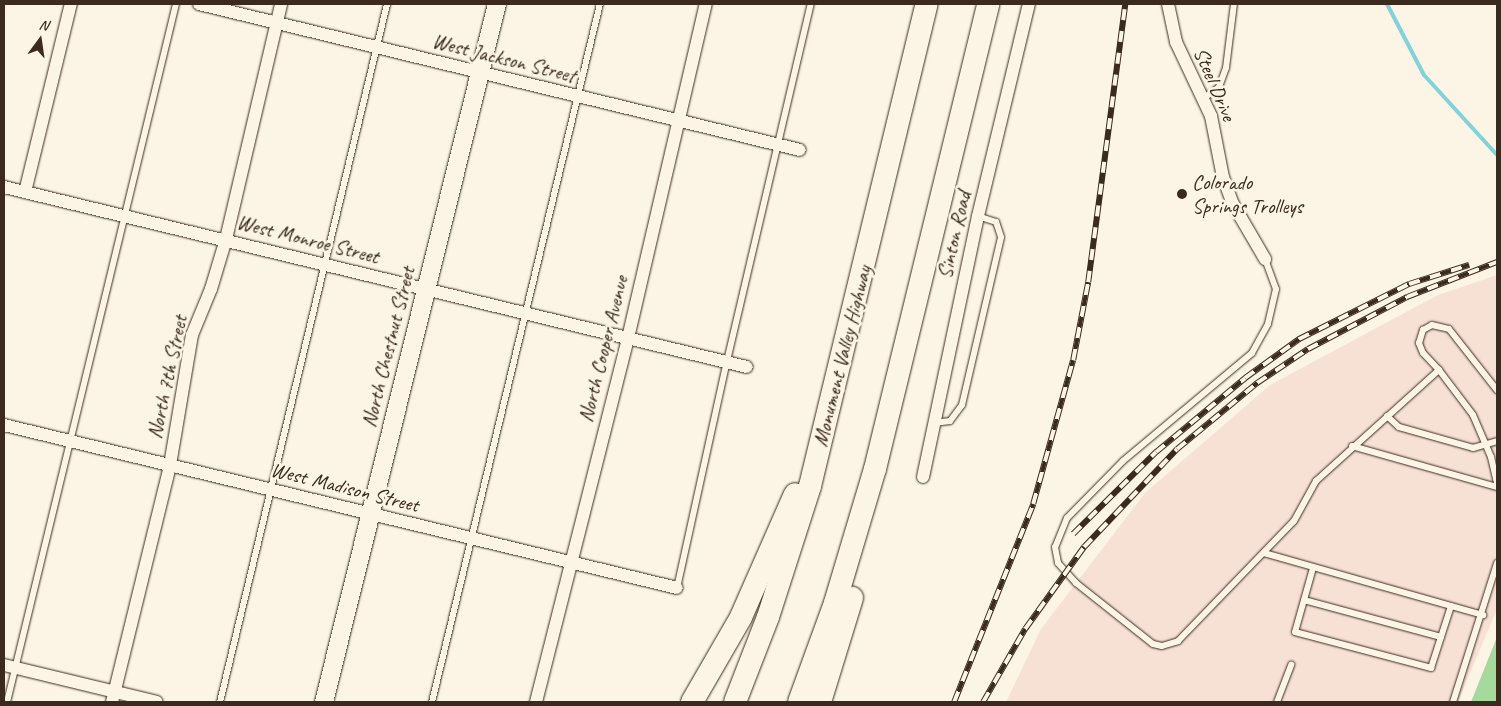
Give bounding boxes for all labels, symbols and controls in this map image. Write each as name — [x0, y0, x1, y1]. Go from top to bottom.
north arrow — [15, 15, 65, 65]
text: N — [37, 16, 50, 34]
street label: West Jackson Street — [430, 28, 578, 88]
street label: Steel Drive — [1188, 43, 1242, 125]
place label: Colorado Springs Trolleys — [1192, 169, 1302, 219]
marker: Colorado Springs Trolleys — [1176, 188, 1188, 200]
street label: Sinton Road — [932, 189, 976, 281]
street label: West Monroe Street — [234, 209, 382, 269]
street label: Monument Valley Highway — [807, 263, 877, 449]
street label: North Chestnut Street — [356, 264, 420, 430]
street label: North Cooper Avenue — [573, 273, 633, 425]
street label: North 7th Street — [142, 313, 192, 441]
street label: West Madison Street — [268, 456, 422, 518]

